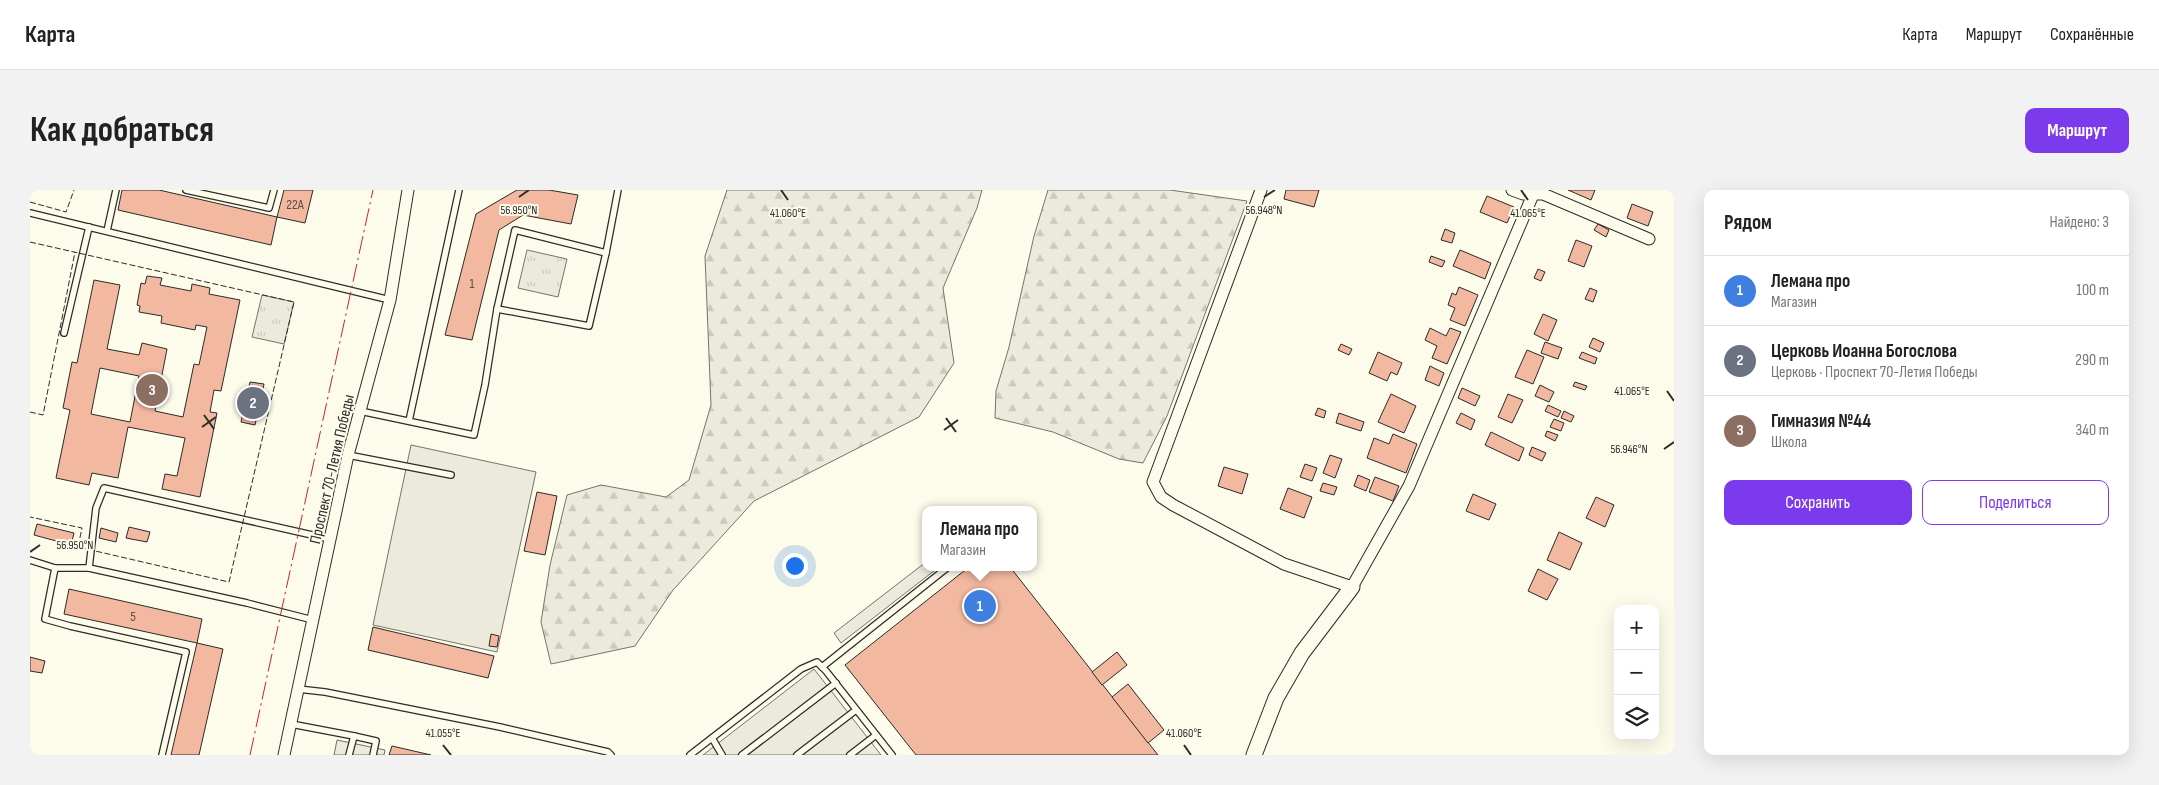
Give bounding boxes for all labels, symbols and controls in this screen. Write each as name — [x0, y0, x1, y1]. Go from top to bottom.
text: Карта — [25, 20, 75, 49]
text: Карта — [1902, 24, 1938, 45]
text: Маршрут — [1966, 24, 2022, 45]
text: Сохранённые — [2050, 24, 2134, 45]
button: Маршрут — [2025, 108, 2129, 153]
text: Как добраться — [30, 109, 214, 152]
house number: 22А — [286, 196, 305, 213]
text: 56.950°N — [501, 203, 537, 218]
text: 56.948°N — [1246, 203, 1282, 218]
text: 41.060°E — [770, 206, 806, 221]
text: 41.065°E — [1510, 206, 1546, 221]
text: Рядом — [1724, 210, 1772, 235]
text: Найдено: 3 — [2049, 213, 2109, 232]
text: Лемана про — [1771, 270, 1850, 293]
house number: 1 — [470, 275, 475, 292]
text: 1 — [1737, 281, 1743, 300]
text: 100 m — [2076, 281, 2109, 300]
text: Магазин — [1771, 293, 1817, 312]
text: Церковь Иоанна Богослова — [1771, 340, 1957, 363]
text: 2 — [1736, 351, 1744, 370]
text: 290 m — [2075, 351, 2109, 370]
text: Церковь · Проспект 70-Летия Победы — [1771, 363, 1978, 382]
pin: 3 — [136, 371, 168, 409]
pin: 2 — [237, 384, 269, 422]
text: 41.065°E — [1614, 384, 1650, 399]
street label: Проспект 70-Летия Победы — [306, 393, 359, 546]
text: Гимназия №44 — [1771, 410, 1871, 433]
text: 3 — [1736, 421, 1744, 440]
text: 340 m — [2076, 421, 2109, 440]
text: Школа — [1771, 433, 1807, 452]
text: 56.946°N — [1610, 442, 1648, 457]
button: Сохранить — [1724, 480, 1912, 525]
button: Поделиться — [1922, 480, 2109, 525]
popup — [922, 506, 1037, 571]
text: Лемана про — [940, 518, 1019, 541]
text: 56.950°N — [57, 538, 93, 553]
text: Магазин — [940, 541, 986, 560]
your location — [782, 553, 808, 579]
pin: 1 — [964, 587, 996, 625]
map controls — [1614, 605, 1659, 740]
button: + — [1614, 605, 1659, 650]
house number: 5 — [130, 608, 136, 625]
button: − — [1614, 650, 1659, 695]
button: layers — [1614, 695, 1659, 740]
text: 41.055°E — [426, 726, 461, 741]
text: 41.060°E — [1166, 726, 1202, 741]

